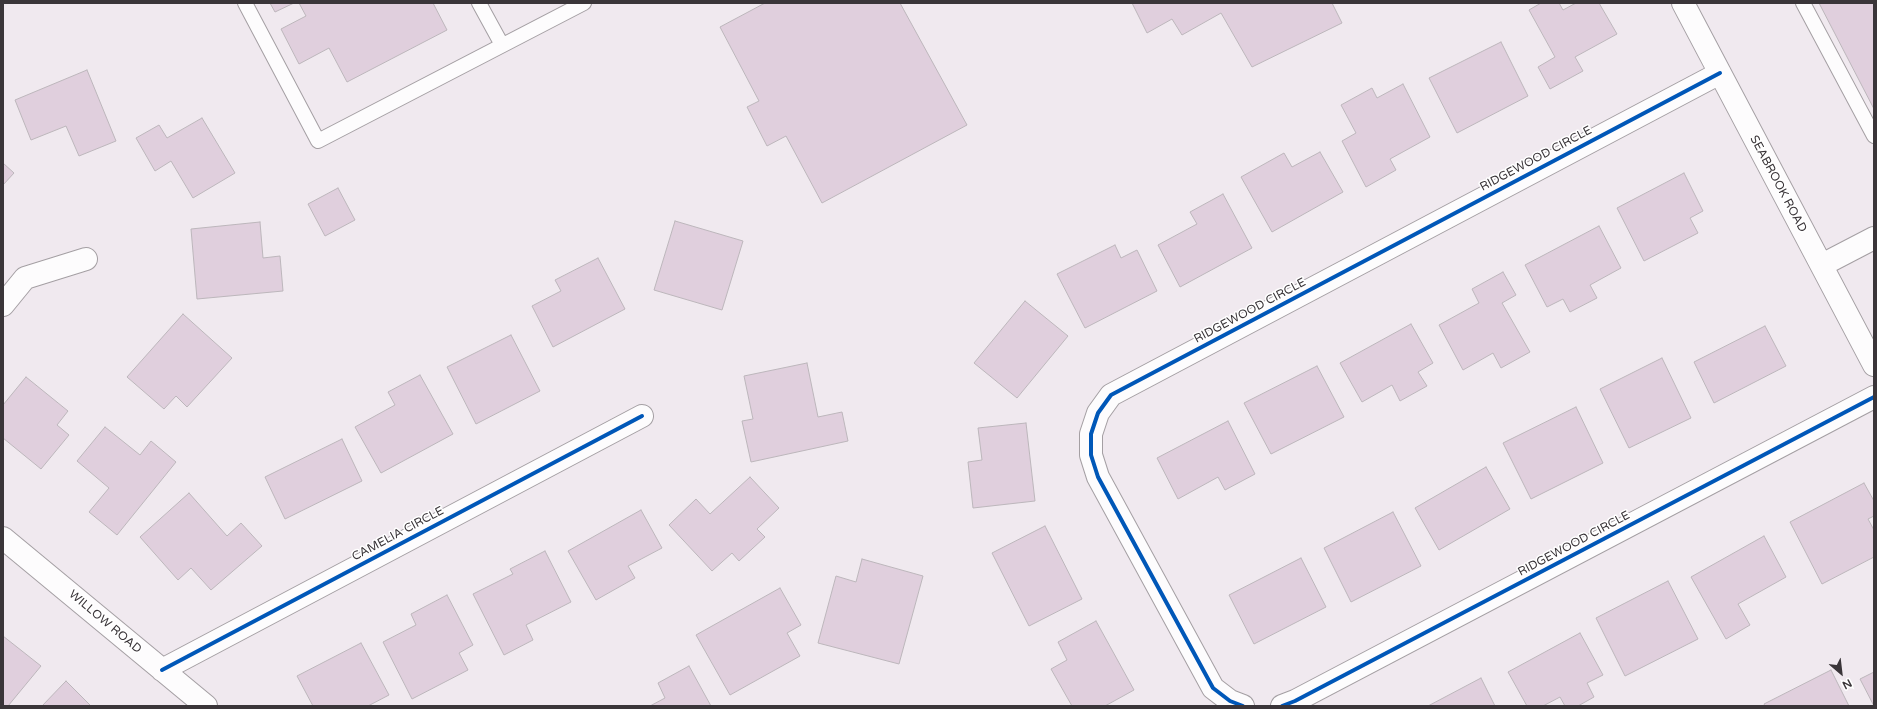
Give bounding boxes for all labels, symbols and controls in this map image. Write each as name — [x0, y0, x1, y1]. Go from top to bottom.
street label: RIDGEWOOD CIRCLE — [1478, 123, 1594, 195]
street label: SEABROOK ROAD — [1746, 133, 1810, 235]
street label: RIDGEWOOD CIRCLE — [1192, 275, 1308, 347]
street label: CAMELIA CIRCLE — [350, 504, 446, 564]
street label: RIDGEWOOD CIRCLE — [1516, 508, 1632, 580]
street label: WILLOW ROAD — [66, 587, 144, 657]
north arrow — [1821, 653, 1861, 693]
text: N — [1840, 676, 1854, 692]

